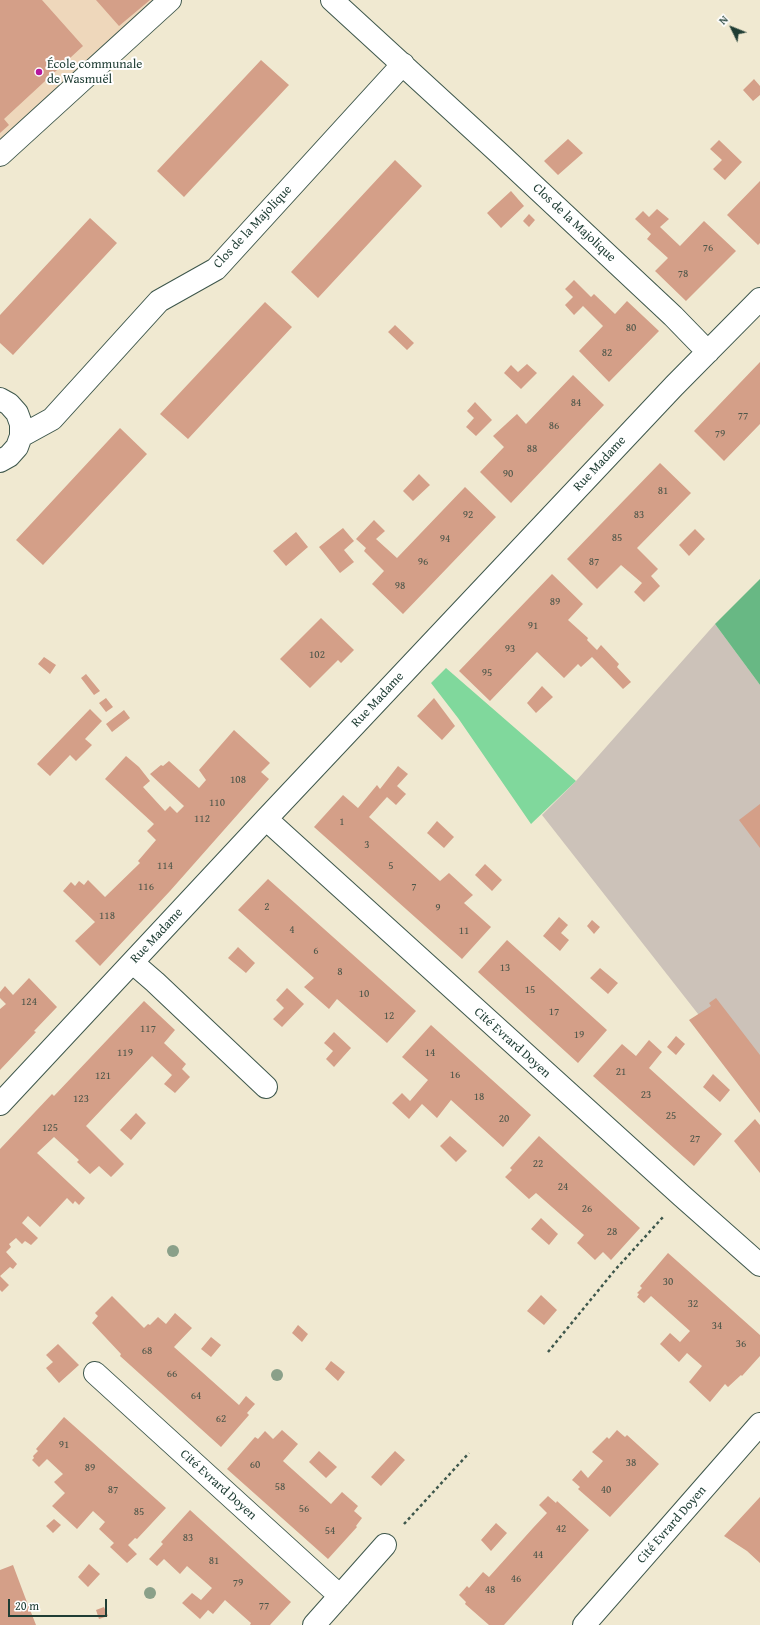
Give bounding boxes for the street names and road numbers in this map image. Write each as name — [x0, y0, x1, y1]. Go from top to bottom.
street label: Clos de la Majolique — [529, 180, 619, 266]
street label: Clos de la Majolique — [210, 182, 296, 272]
street label: Rue Madame — [570, 433, 630, 495]
street label: Rue Madame — [348, 669, 408, 731]
street label: Rue Madame — [127, 905, 187, 967]
street label: Cité Evrard Doyen — [470, 1004, 554, 1082]
street label: Cité Evrard Doyen — [176, 1446, 260, 1524]
street label: Cité Evrard Doyen — [634, 1483, 710, 1567]

